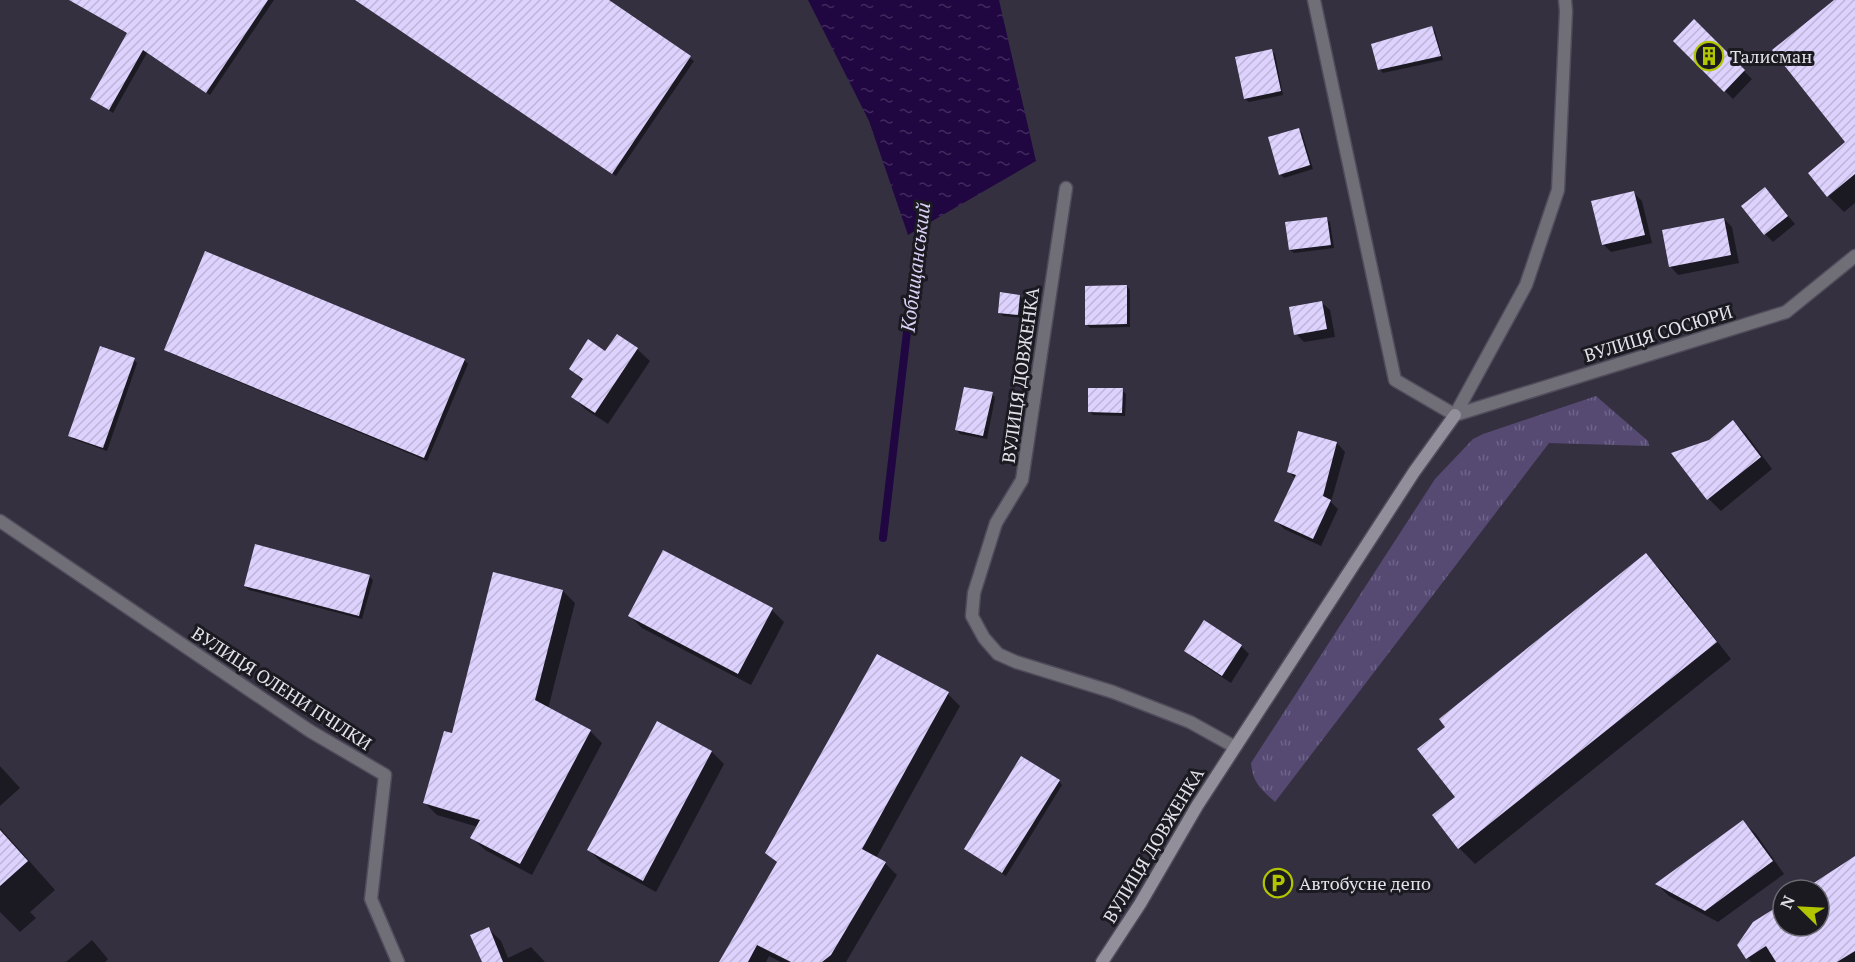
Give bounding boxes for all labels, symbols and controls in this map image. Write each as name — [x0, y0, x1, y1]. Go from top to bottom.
building icon: Талисман — [1693, 40, 1725, 72]
place label: Талисман — [1730, 44, 1812, 68]
water label: Кобищанський — [894, 201, 936, 334]
street label: ВУЛИЦЯ ДОВЖЕНКА — [996, 285, 1044, 464]
street label: ВУЛИЦЯ СОСЮРИ — [1581, 299, 1735, 367]
street label: ВУЛИЦЯ ОЛЕНИ ПЧІЛКИ — [188, 621, 376, 755]
street label: ВУЛИЦЯ ДОВЖЕНКА — [1097, 762, 1209, 927]
parking icon: Автобусне депо — [1262, 867, 1294, 899]
place label: Автобусне депо — [1299, 871, 1431, 895]
north arrow — [1771, 878, 1831, 938]
text: N — [1775, 892, 1800, 912]

